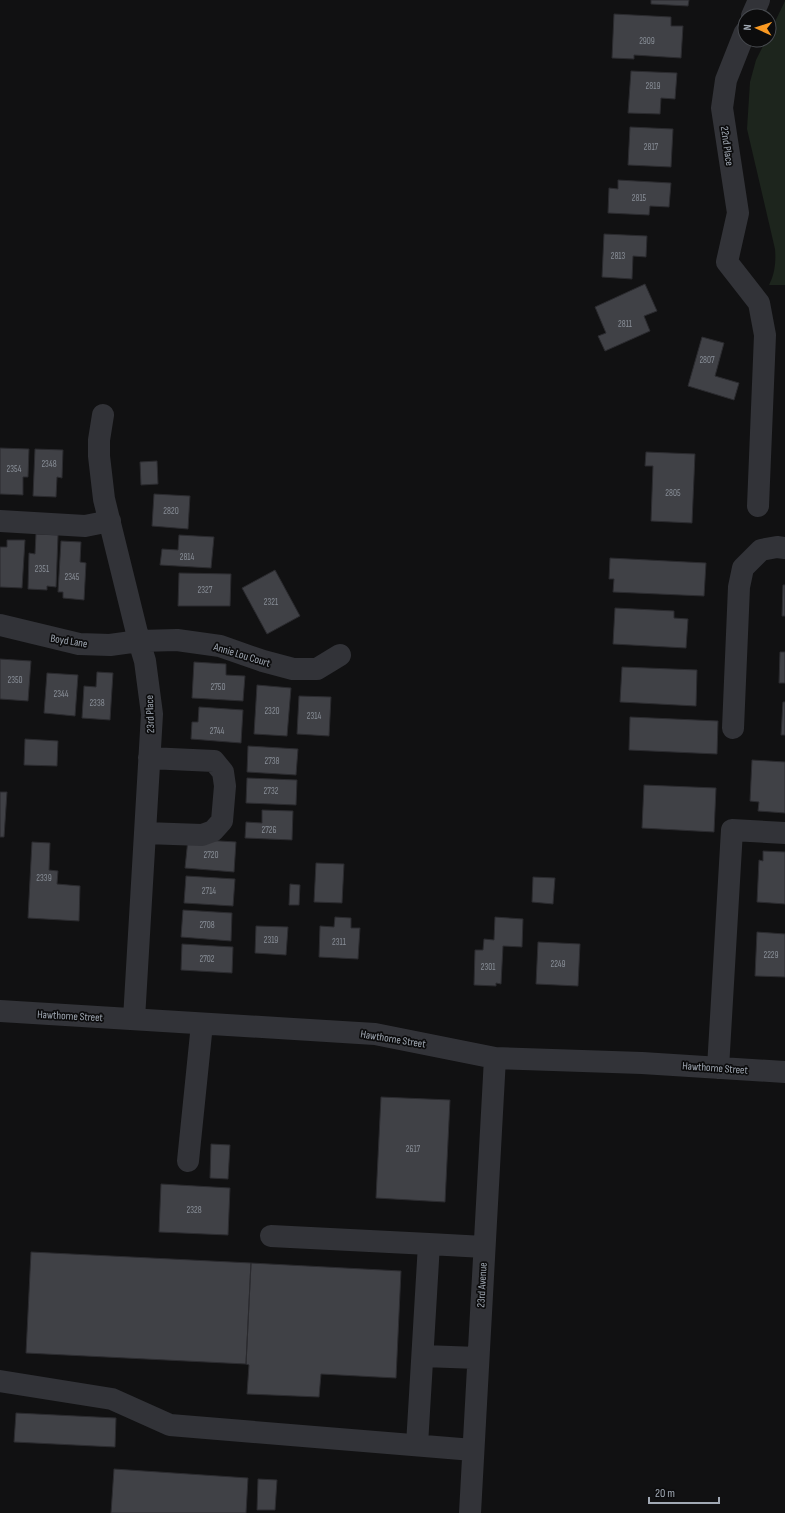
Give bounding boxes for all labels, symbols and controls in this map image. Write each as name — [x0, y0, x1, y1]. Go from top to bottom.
north arrow — [737, 8, 777, 48]
text: N — [741, 24, 754, 31]
house number: 2909 — [639, 36, 655, 47]
house number: 2819 — [646, 81, 660, 92]
street label: 22nd Place — [718, 125, 736, 167]
house number: 2817 — [644, 142, 659, 153]
house number: 2815 — [632, 193, 647, 204]
house number: 2813 — [611, 251, 626, 262]
house number: 2811 — [618, 319, 633, 330]
house number: 2807 — [699, 355, 715, 366]
house number: 2348 — [41, 459, 57, 470]
house number: 2354 — [7, 464, 22, 475]
house number: 2805 — [665, 488, 681, 499]
house number: 2820 — [163, 506, 179, 517]
house number: 2814 — [180, 552, 195, 563]
house number: 2351 — [35, 564, 50, 575]
house number: 2345 — [65, 572, 80, 583]
house number: 2327 — [198, 585, 213, 596]
house number: 2321 — [264, 597, 279, 608]
street label: Boyd Lane — [50, 632, 88, 650]
street label: Annie Lou Court — [211, 640, 272, 670]
house number: 2350 — [7, 675, 23, 686]
house number: 2750 — [211, 682, 225, 693]
house number: 2344 — [53, 689, 69, 700]
street label: 23rd Place — [143, 695, 157, 733]
house number: 2338 — [89, 698, 105, 709]
house number: 2320 — [264, 706, 280, 717]
house number: 2314 — [307, 711, 321, 722]
house number: 2744 — [210, 726, 224, 737]
house number: 2738 — [264, 756, 280, 767]
house number: 2732 — [264, 786, 279, 797]
house number: 2726 — [262, 825, 277, 836]
house number: 2720 — [203, 850, 219, 861]
house number: 2339 — [36, 873, 52, 884]
house number: 2714 — [202, 886, 216, 897]
house number: 2708 — [199, 920, 215, 931]
house number: 2319 — [264, 935, 278, 946]
house number: 2311 — [332, 937, 347, 948]
house number: 2229 — [763, 950, 779, 961]
house number: 2702 — [199, 954, 215, 965]
house number: 2249 — [550, 959, 566, 970]
house number: 2301 — [481, 962, 496, 973]
street label: Hawthorne Street — [37, 1008, 104, 1024]
street label: Hawthorne Street — [359, 1027, 427, 1051]
street label: Hawthorne Street — [682, 1059, 749, 1077]
house number: 2617 — [406, 1144, 421, 1155]
house number: 2328 — [186, 1205, 202, 1216]
street label: 23rd Avenue — [474, 1262, 490, 1308]
scale bar — [649, 1479, 719, 1505]
text: 20 m — [655, 1486, 675, 1501]

